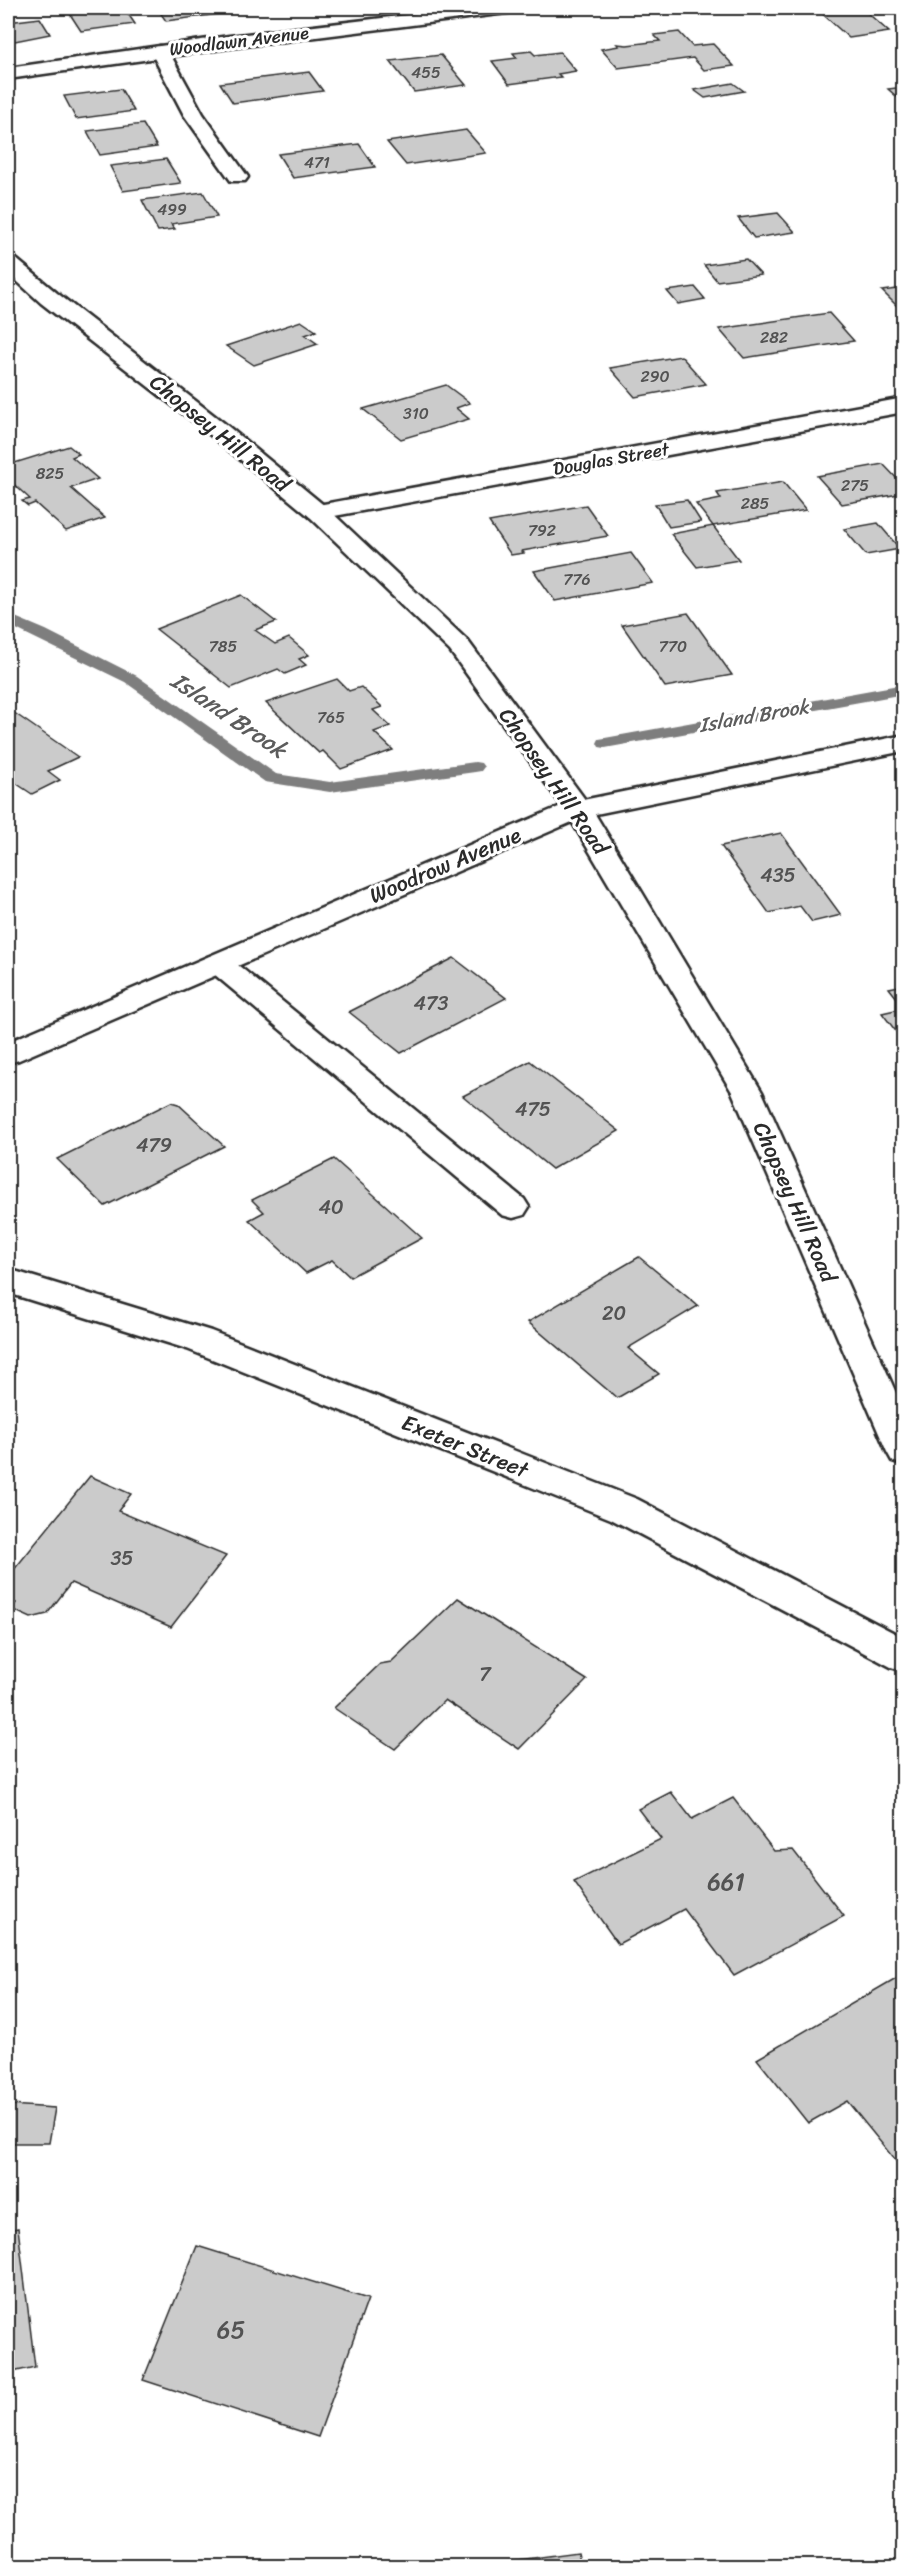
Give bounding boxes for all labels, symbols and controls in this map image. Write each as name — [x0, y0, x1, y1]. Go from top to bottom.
street label: Woodlawn Avenue — [167, 17, 311, 65]
house number: 455 — [411, 58, 441, 87]
house number: 471 — [304, 148, 330, 177]
house number: 499 — [157, 195, 187, 224]
house number: 282 — [760, 323, 788, 352]
house number: 290 — [640, 362, 670, 391]
street label: Chopsey Hill Road — [141, 364, 300, 503]
house number: 310 — [403, 399, 429, 428]
street label: Douglas Street — [551, 433, 672, 485]
house number: 825 — [36, 459, 65, 488]
house number: 275 — [841, 471, 869, 500]
house number: 285 — [741, 489, 770, 518]
house number: 792 — [528, 516, 556, 545]
house number: 776 — [563, 565, 591, 594]
house number: 785 — [209, 632, 238, 661]
house number: 770 — [659, 632, 687, 661]
water label: Island Brook — [161, 660, 297, 770]
water label: Island Brook — [695, 689, 813, 743]
street label: Chopsey Hill Road — [489, 699, 620, 864]
house number: 765 — [317, 703, 345, 732]
street label: Woodrow Avenue — [363, 815, 528, 915]
house number: 435 — [760, 858, 796, 893]
house number: 473 — [414, 986, 448, 1021]
house number: 475 — [515, 1092, 551, 1127]
street label: Chopsey Hill Road — [742, 1115, 848, 1290]
house number: 479 — [136, 1128, 172, 1163]
house number: 40 — [318, 1190, 344, 1225]
house number: 20 — [602, 1296, 626, 1331]
street label: Exeter Street — [396, 1403, 535, 1490]
house number: 35 — [110, 1541, 134, 1576]
house number: 7 — [479, 1657, 492, 1692]
house number: 661 — [707, 1861, 745, 1903]
house number: 65 — [217, 2309, 245, 2351]

